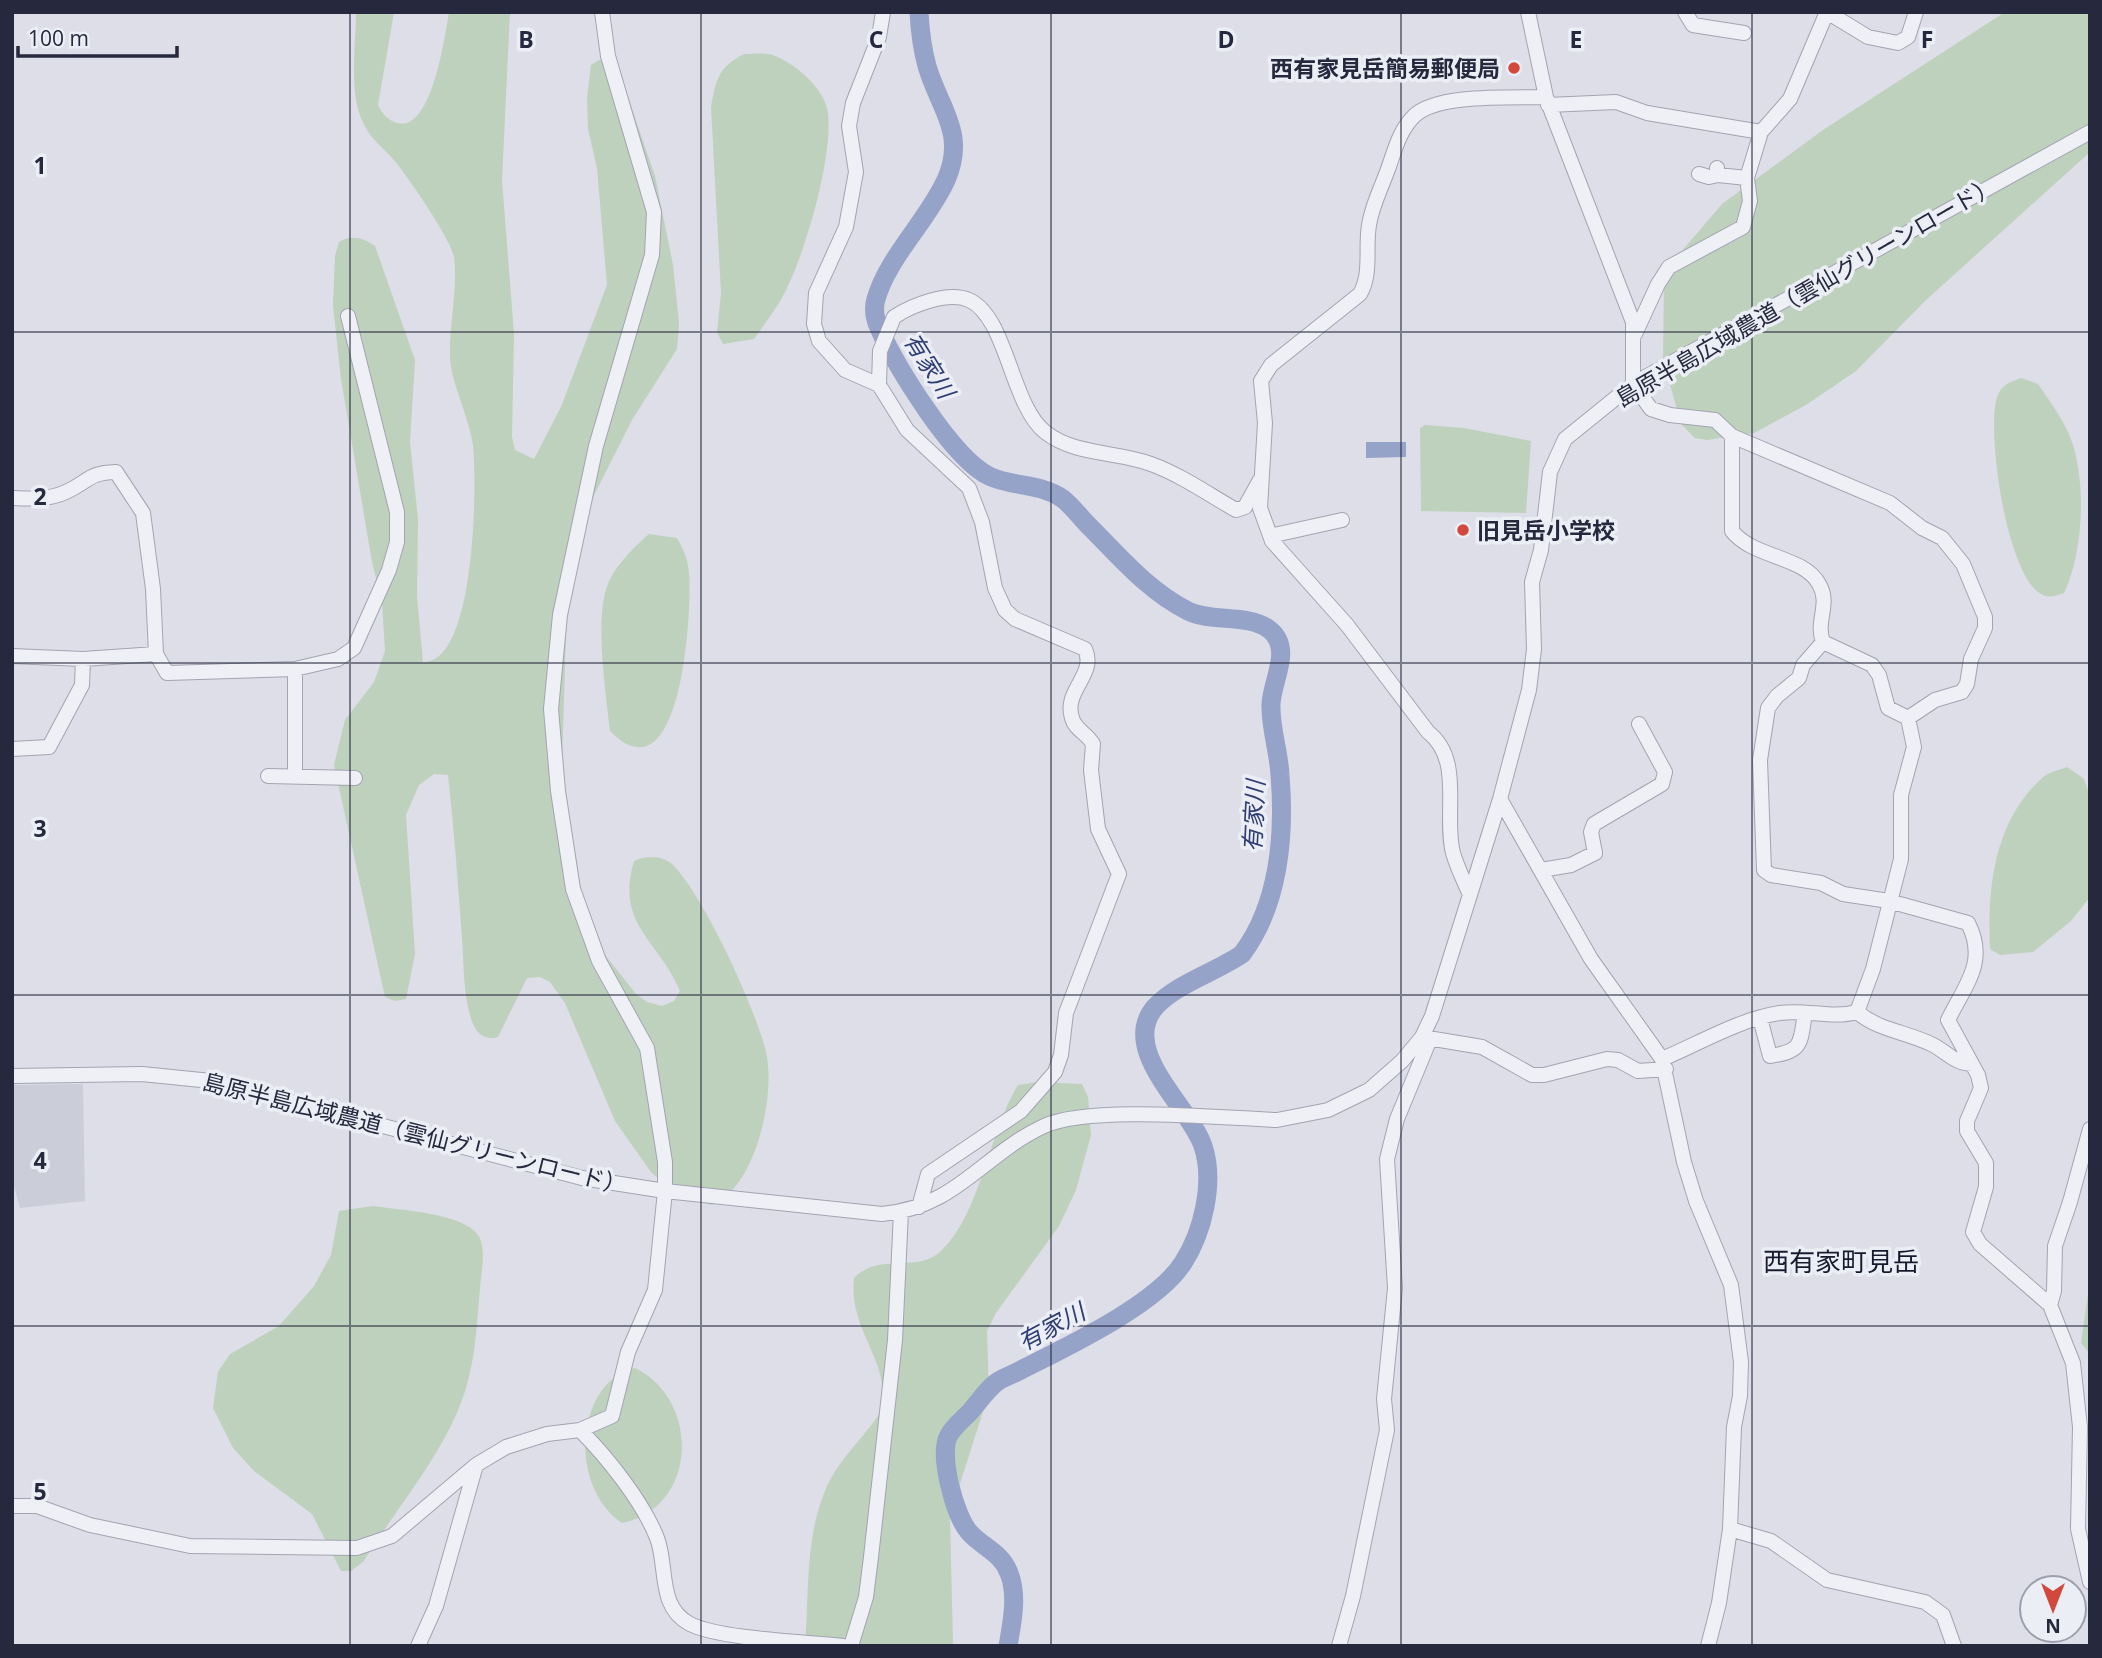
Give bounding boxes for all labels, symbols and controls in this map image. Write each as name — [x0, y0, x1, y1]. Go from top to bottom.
scale bar — [18, 14, 177, 58]
text: B — [518, 23, 534, 55]
text: C — [869, 23, 883, 55]
text: D — [1217, 23, 1235, 55]
text: E — [1570, 23, 1582, 55]
text: F — [1921, 23, 1933, 55]
text: 100 m — [28, 24, 89, 52]
place label: 西有家見岳簡易郵便局 — [1270, 52, 1500, 84]
marker: 西有家見岳簡易郵便局 — [1506, 60, 1522, 76]
text: 1 — [33, 149, 47, 181]
street label: 島原半島広域農道（雲仙グリーンロード） — [1609, 168, 2003, 414]
water label: 有家川 — [897, 326, 965, 407]
text: 2 — [33, 480, 47, 512]
place label: 旧見岳小学校 — [1477, 514, 1615, 546]
marker: 旧見岳小学校 — [1455, 522, 1471, 538]
water label: 有家川 — [1235, 776, 1272, 853]
text: 3 — [33, 812, 47, 844]
street label: 島原半島広域農道（雲仙グリーンロード） — [200, 1065, 630, 1201]
text: 4 — [33, 1144, 47, 1176]
district label: 西有家町見岳 — [1763, 1243, 1919, 1279]
water label: 有家川 — [1011, 1293, 1093, 1357]
text: 5 — [33, 1475, 47, 1507]
north arrow — [2018, 1574, 2088, 1644]
text: N — [2045, 1613, 2061, 1639]

